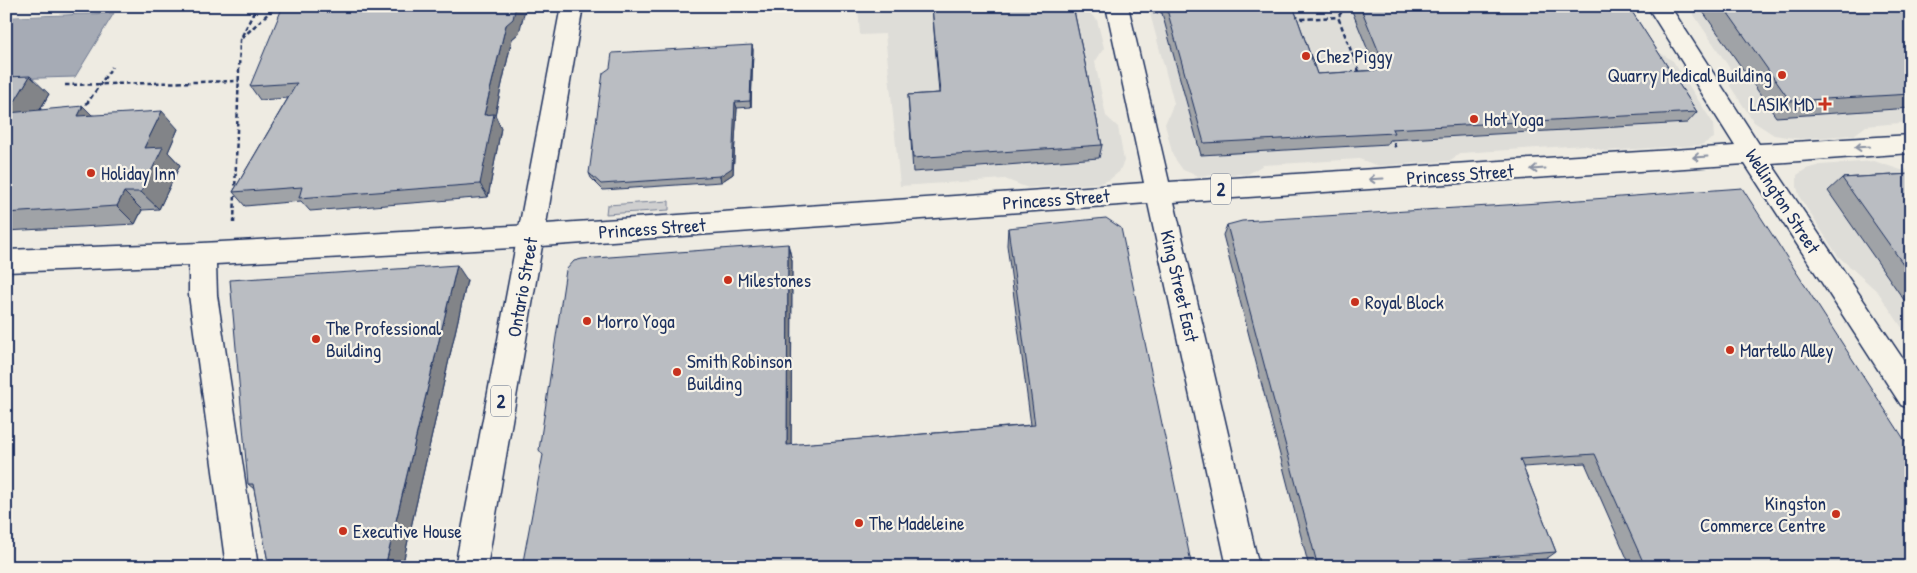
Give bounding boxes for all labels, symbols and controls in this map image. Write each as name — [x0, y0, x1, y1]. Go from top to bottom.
place label: Chez Piggy — [1316, 43, 1393, 69]
marker: Chez Piggy — [1300, 50, 1312, 62]
place label: Quarry Medical Building — [1607, 62, 1772, 88]
marker: Quarry Medical Building — [1776, 69, 1788, 81]
place label: LASIK MD — [1750, 91, 1814, 117]
marker: LASIK MD — [1818, 97, 1832, 111]
place label: Hot Yoga — [1484, 106, 1544, 132]
marker: Hot Yoga — [1468, 113, 1480, 125]
one-way arrow — [1854, 143, 1870, 152]
street label: Wellington Street — [1739, 144, 1827, 259]
one-way arrow — [1692, 153, 1708, 162]
street label: Princess Street — [1405, 157, 1515, 191]
place label: Holiday Inn — [101, 160, 176, 186]
one-way arrow — [1530, 164, 1546, 174]
marker: Holiday Inn — [85, 167, 97, 179]
road number: 2 — [1211, 173, 1231, 204]
one-way arrow — [1368, 175, 1384, 184]
street label: Princess Street — [1001, 182, 1111, 216]
street label: Princess Street — [597, 211, 707, 245]
street label: King Street East — [1155, 228, 1206, 345]
street label: Ontario Street — [500, 235, 544, 339]
place label: Milestones — [738, 267, 811, 293]
marker: Milestones — [722, 274, 734, 286]
place label: Royal Block — [1365, 289, 1444, 315]
marker: Royal Block — [1349, 296, 1361, 308]
place label: Morro Yoga — [597, 308, 675, 334]
place label: The Professional Building — [326, 315, 442, 363]
marker: Morro Yoga — [581, 315, 593, 327]
marker: The Professional Building — [310, 333, 322, 345]
place label: Martello Alley — [1740, 337, 1833, 363]
marker: Martello Alley — [1724, 344, 1736, 356]
place label: Smith Robinson Building — [687, 348, 792, 396]
marker: Smith Robinson Building — [671, 366, 683, 378]
road number: 2 — [491, 386, 511, 416]
place label: Kingston Commerce Centre — [1700, 490, 1826, 538]
marker: Kingston Commerce Centre — [1830, 508, 1842, 520]
place label: The Madeleine — [869, 510, 965, 536]
marker: The Madeleine — [853, 517, 865, 529]
place label: Executive House — [353, 518, 462, 544]
marker: Executive House — [337, 525, 349, 537]

